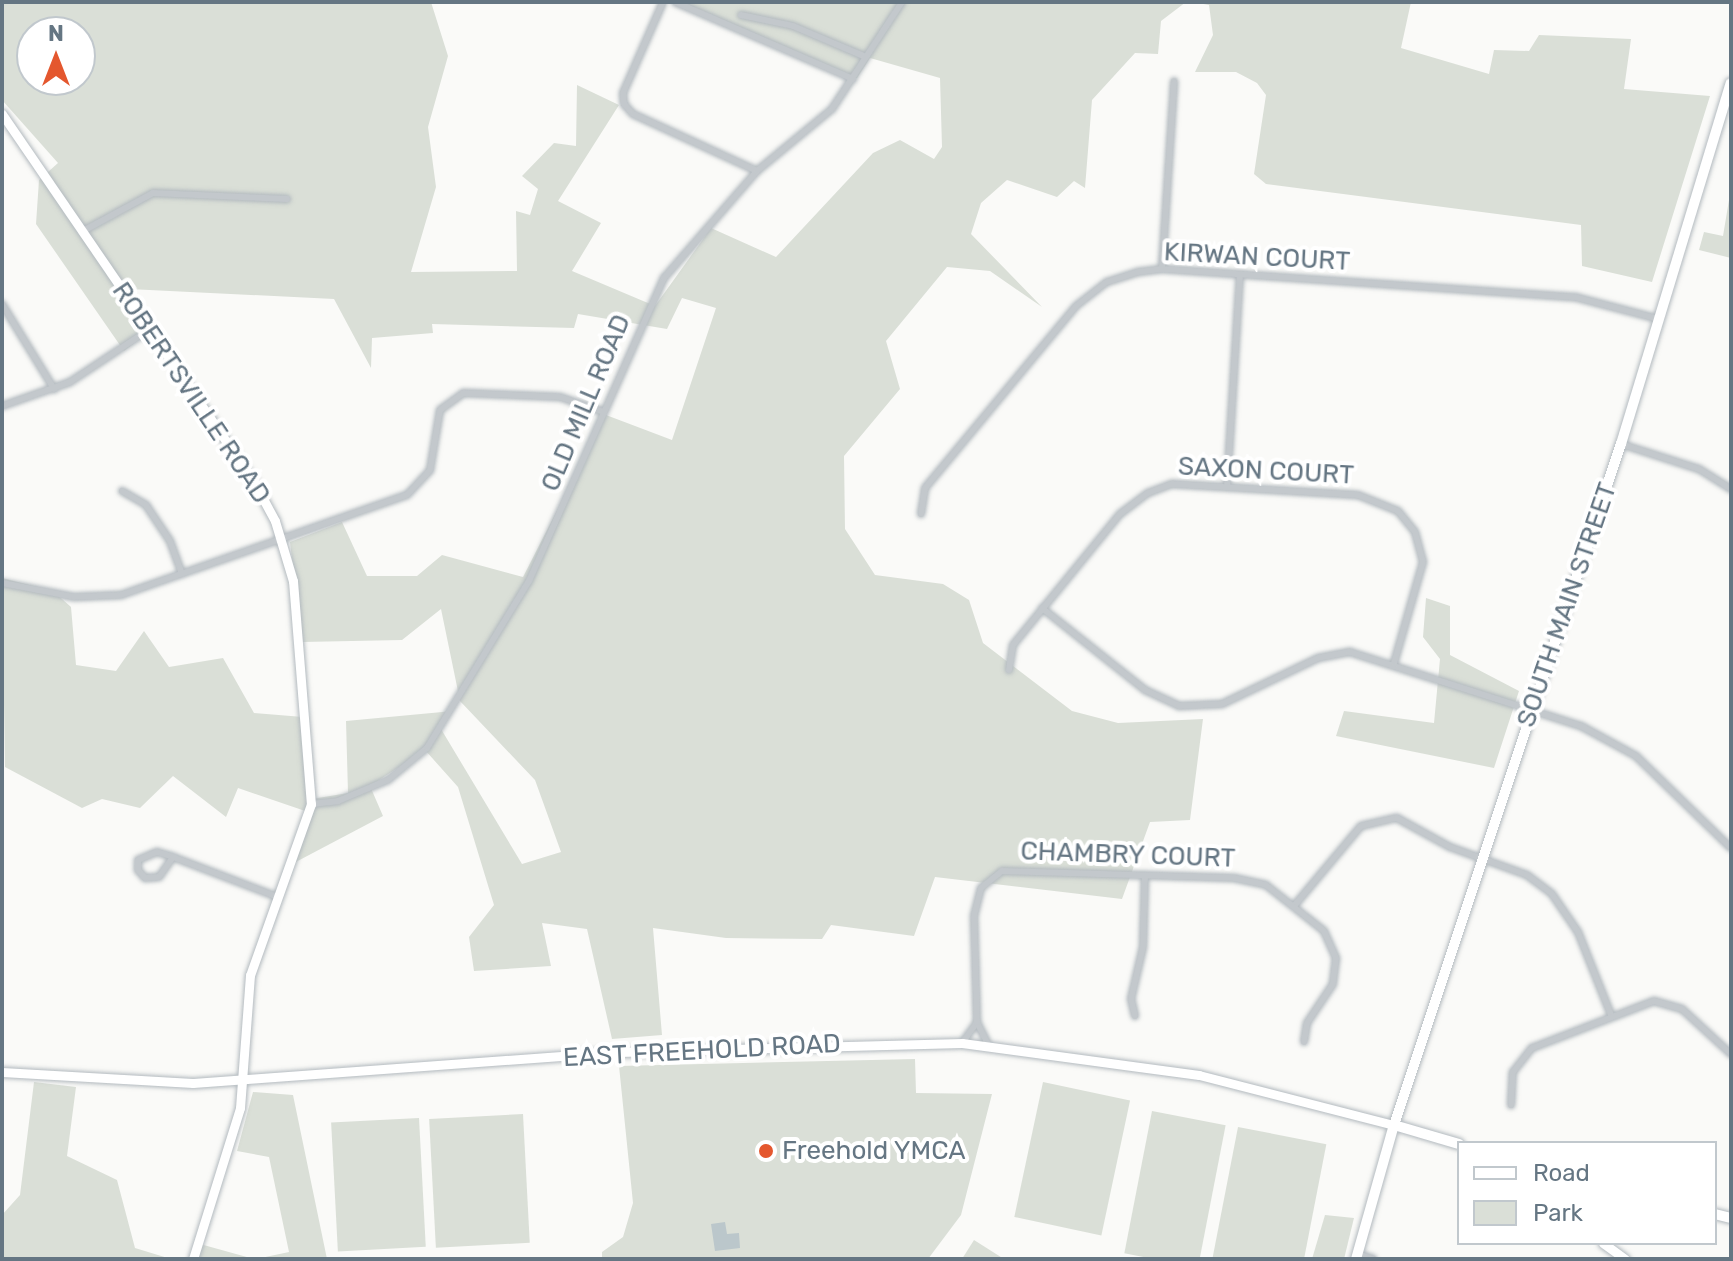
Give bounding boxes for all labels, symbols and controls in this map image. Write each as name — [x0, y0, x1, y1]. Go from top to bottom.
north arrow — [16, 16, 96, 96]
text: N — [48, 20, 64, 47]
street label: KIRWAN COURT — [1163, 237, 1351, 277]
street label: ROBERTSVILLE ROAD — [105, 276, 277, 510]
street label: OLD MILL ROAD — [535, 310, 637, 496]
street label: SAXON COURT — [1177, 451, 1355, 491]
street label: SOUTH MAIN STREET — [1511, 479, 1623, 731]
street label: CHAMBRY COURT — [1020, 836, 1236, 874]
street label: EAST FREEHOLD ROAD — [562, 1028, 842, 1074]
place label: Freehold YMCA — [782, 1135, 967, 1167]
legend — [1457, 1141, 1717, 1245]
marker: Freehold YMCA — [757, 1142, 775, 1160]
text: Road — [1533, 1159, 1590, 1187]
text: Park — [1533, 1199, 1583, 1227]

